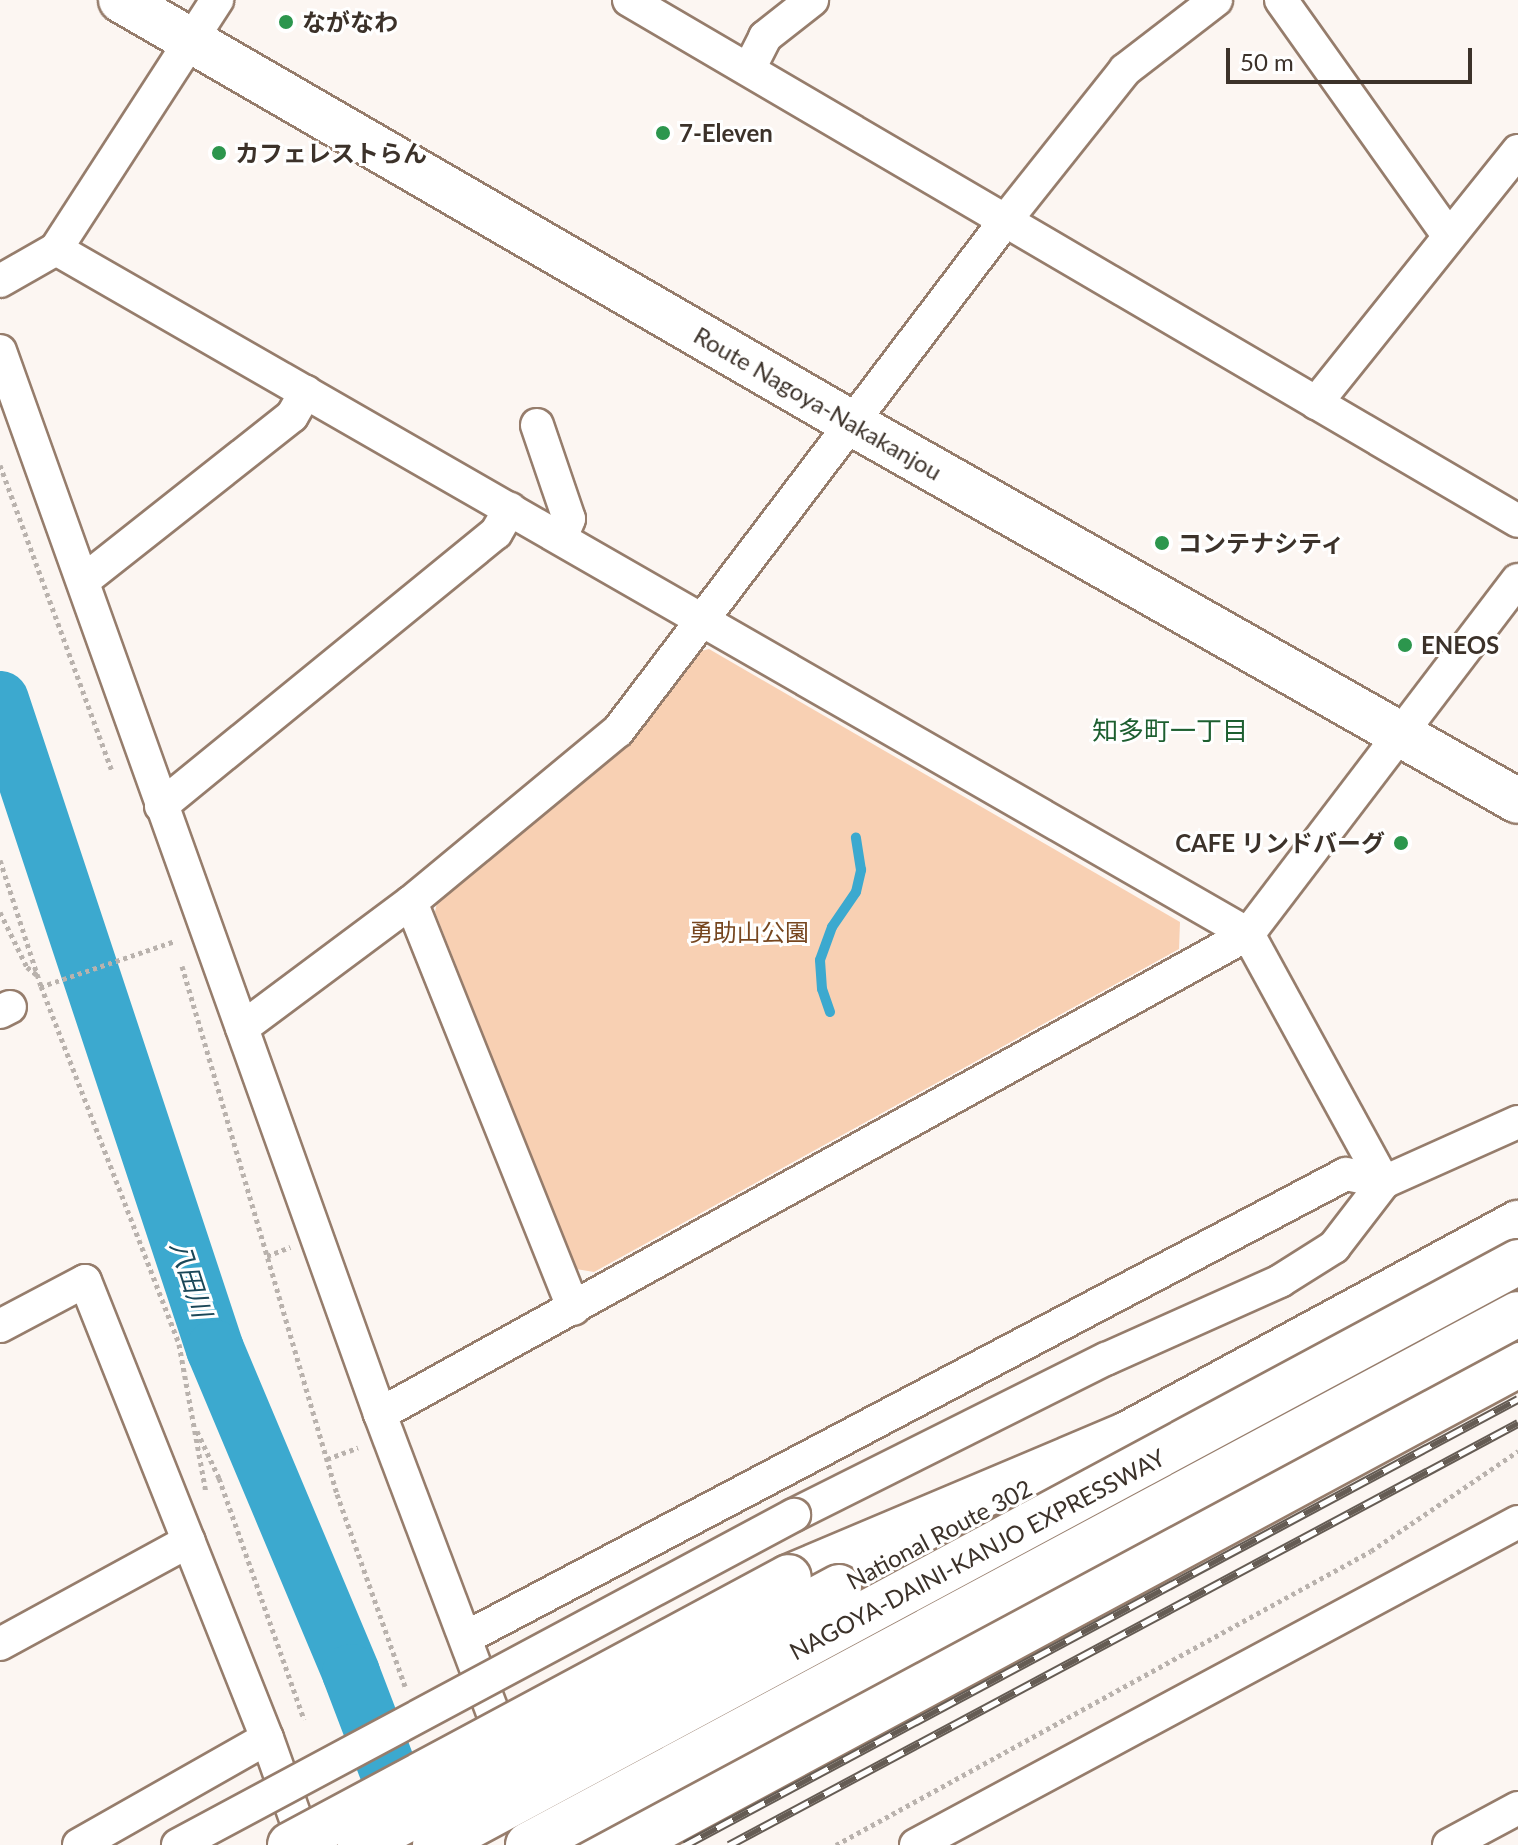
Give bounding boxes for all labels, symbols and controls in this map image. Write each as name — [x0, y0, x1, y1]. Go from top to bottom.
place label: ながなわ — [302, 8, 398, 36]
marker: ながなわ — [277, 13, 295, 31]
scale bar — [1230, 32, 1476, 82]
text: 50 m — [1240, 47, 1294, 76]
place label: 7-Eleven — [679, 119, 773, 147]
marker: 7-Eleven — [654, 124, 672, 142]
place label: カフェレストらん — [235, 139, 427, 167]
marker: カフェレストらん — [210, 144, 228, 162]
street label: Route Nagoya-Nakakanjou — [689, 320, 947, 486]
place label: コンテナシティ — [1178, 529, 1346, 557]
marker: コンテナシティ — [1153, 534, 1171, 552]
place label: ENEOS — [1421, 631, 1499, 659]
marker: ENEOS — [1396, 636, 1414, 654]
district label: 知多町一丁目 — [1092, 715, 1248, 747]
place label: CAFE リンドバーグ — [1175, 829, 1385, 857]
marker: CAFE リンドバーグ — [1392, 834, 1410, 852]
park label: 勇助山公園 — [689, 918, 809, 946]
water label: 八田川 — [164, 1237, 218, 1321]
street label: NAGOYA-DAINI-KANJO EXPRESSWAY — [784, 1442, 1170, 1666]
street label: National Route 302 — [841, 1473, 1037, 1595]

